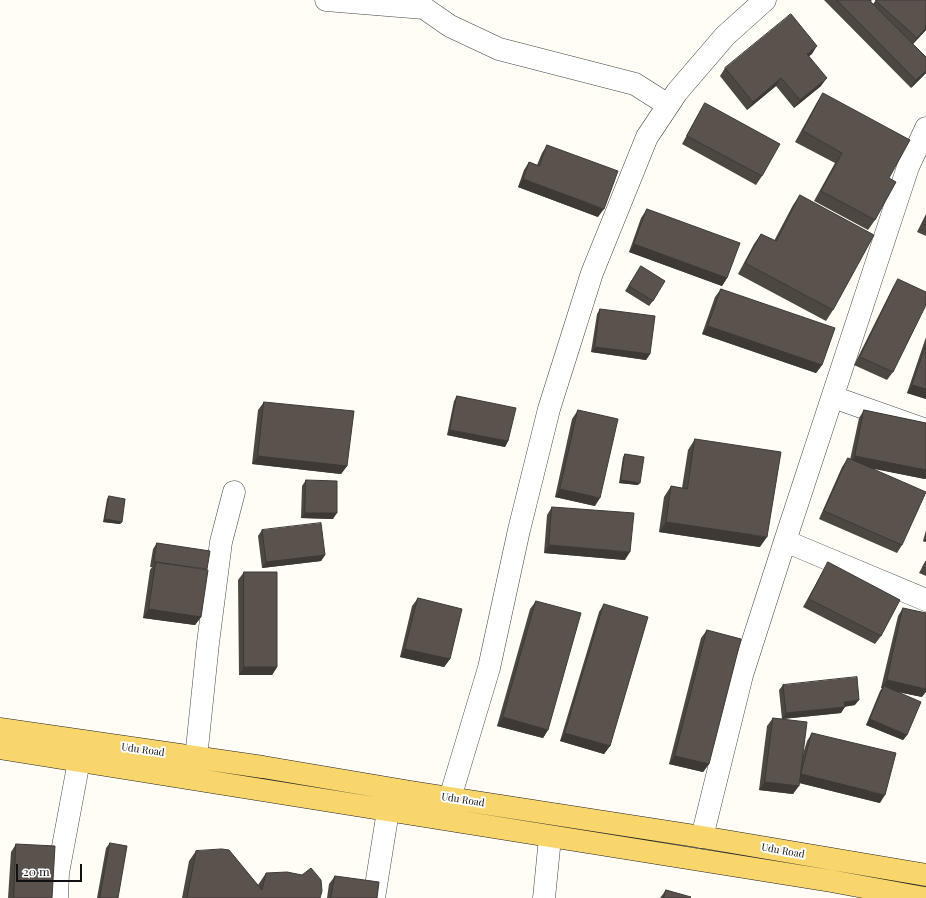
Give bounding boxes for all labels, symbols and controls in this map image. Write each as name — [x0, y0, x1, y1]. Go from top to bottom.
street label: Udu Road — [121, 741, 165, 759]
street label: Udu Road — [441, 791, 485, 809]
street label: Udu Road — [761, 841, 805, 861]
scale bar — [18, 856, 84, 882]
text: 20 m — [23, 863, 50, 879]

